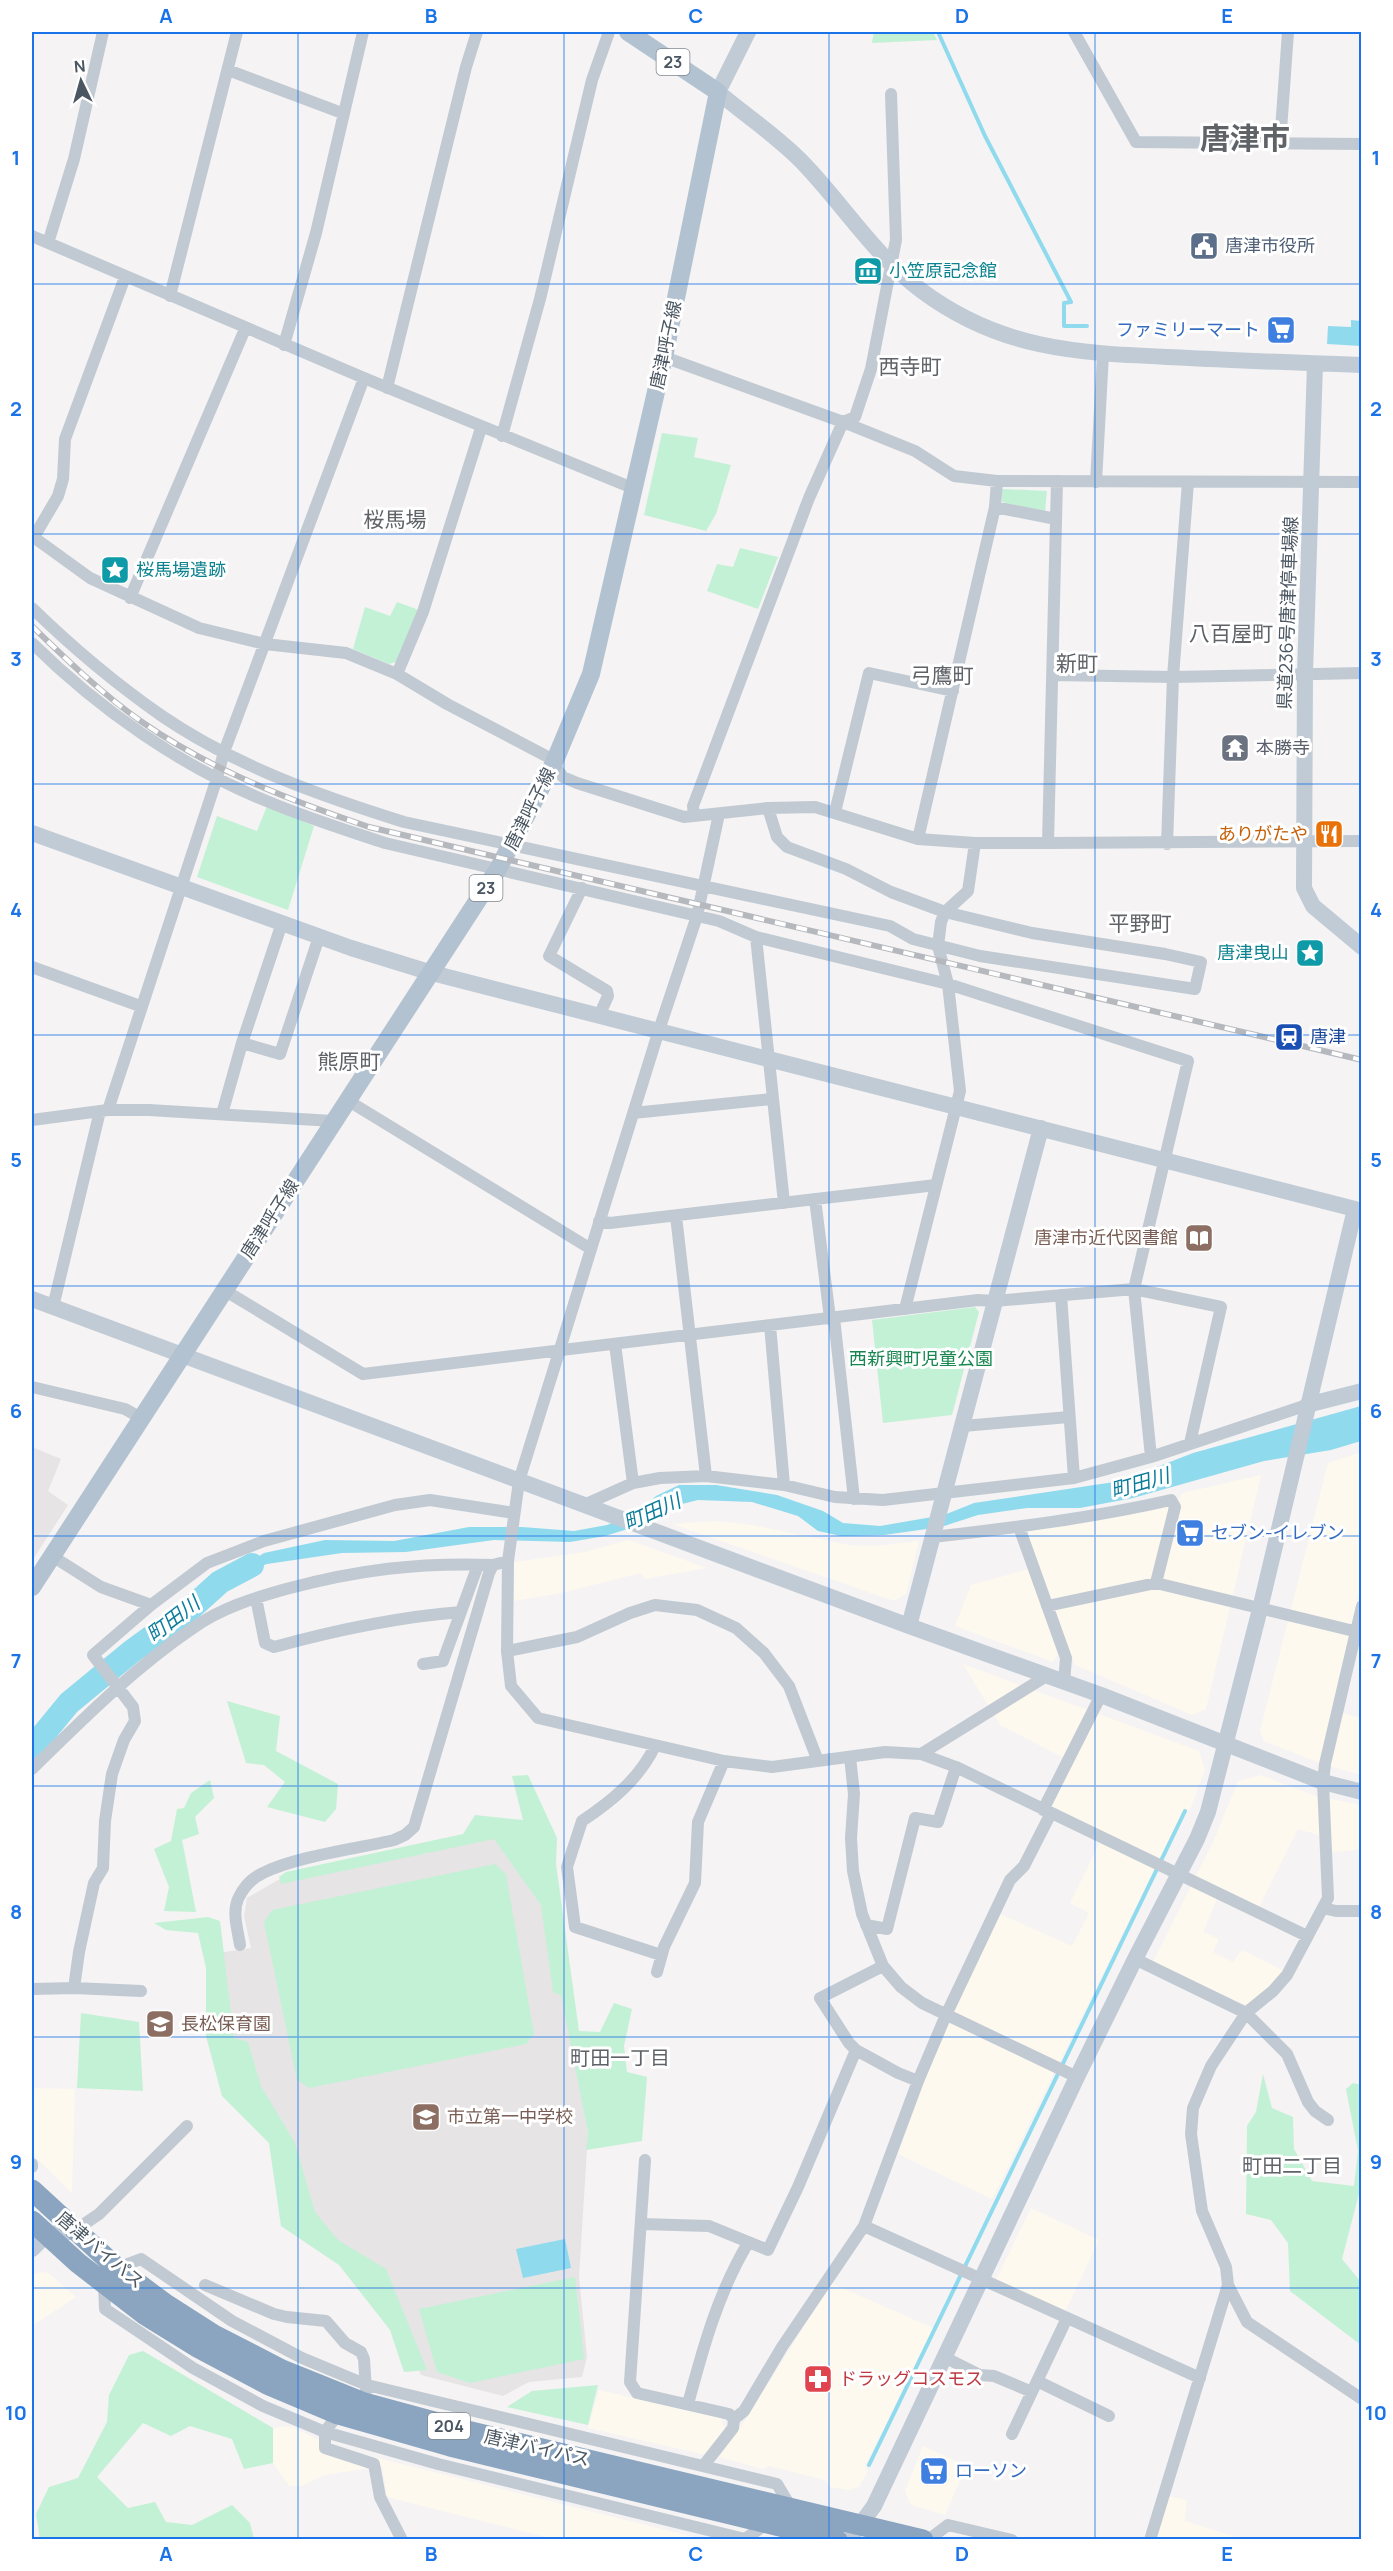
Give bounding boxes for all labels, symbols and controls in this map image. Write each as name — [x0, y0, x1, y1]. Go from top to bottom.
text: A — [159, 2, 173, 29]
text: B — [425, 2, 438, 29]
text: C — [689, 2, 703, 29]
text: D — [955, 2, 969, 29]
text: E — [1221, 2, 1233, 29]
road number: 23 — [656, 49, 690, 75]
north arrow — [51, 51, 111, 111]
text: N — [73, 55, 86, 78]
district label: 唐津市 — [1200, 117, 1290, 158]
text: 1 — [12, 144, 20, 171]
text: 1 — [1372, 144, 1380, 171]
public building icon: 唐津市役所 — [1188, 230, 1220, 262]
place label: 唐津市役所 — [1225, 233, 1315, 257]
museum icon: 小笠原記念館 — [852, 255, 884, 287]
place label: 小笠原記念館 — [889, 258, 997, 282]
street label: 唐津呼子線 — [644, 298, 686, 391]
supermarket icon: ファミリーマート — [1265, 314, 1297, 346]
place label: ファミリーマート — [1116, 317, 1260, 341]
district label: 西寺町 — [879, 352, 942, 380]
text: 2 — [10, 395, 22, 422]
text: 2 — [1370, 395, 1382, 422]
district label: 桜馬場 — [364, 505, 427, 533]
street label: 県道236号唐津停車場線 — [1272, 516, 1302, 710]
place icon: 桜馬場遺跡 — [99, 554, 131, 586]
place label: 桜馬場遺跡 — [136, 557, 226, 581]
district label: 八百屋町 — [1189, 619, 1273, 647]
text: 3 — [10, 645, 22, 672]
text: 3 — [1370, 645, 1382, 672]
district label: 新町 — [1056, 649, 1098, 677]
district label: 弓鷹町 — [911, 661, 974, 689]
temple icon: 本勝寺 — [1219, 732, 1251, 764]
place label: 本勝寺 — [1256, 735, 1310, 759]
street label: 唐津呼子線 — [498, 763, 560, 854]
restaurant icon: ありがたや — [1313, 818, 1345, 850]
place label: ありがたや — [1218, 821, 1308, 845]
road number: 23 — [470, 875, 502, 901]
text: 4 — [10, 896, 22, 923]
text: 4 — [1370, 896, 1382, 923]
district label: 平野町 — [1109, 909, 1172, 937]
place icon: 唐津曳山 — [1294, 937, 1326, 969]
place label: 唐津曳山 — [1217, 940, 1289, 964]
station icon: 唐津 — [1273, 1021, 1305, 1053]
place label: 唐津 — [1310, 1024, 1346, 1048]
district label: 熊原町 — [318, 1047, 381, 1075]
text: 5 — [10, 1146, 22, 1173]
text: 5 — [1370, 1146, 1382, 1173]
street label: 唐津呼子線 — [235, 1174, 304, 1263]
library icon: 唐津市近代図書館 — [1183, 1222, 1215, 1254]
place label: 唐津市近代図書館 — [1034, 1225, 1178, 1249]
park label: 西新興町児童公園 — [849, 1346, 993, 1370]
text: 6 — [10, 1397, 22, 1424]
text: 6 — [1370, 1397, 1382, 1424]
water label: 町田川 — [1107, 1461, 1174, 1504]
water label: 町田川 — [619, 1486, 687, 1536]
supermarket icon: セブン-イレブン — [1174, 1517, 1206, 1549]
place label: セブン-イレブン — [1211, 1520, 1345, 1544]
water label: 町田川 — [141, 1589, 206, 1647]
text: 7 — [11, 1647, 21, 1674]
text: 7 — [1371, 1647, 1381, 1674]
text: 8 — [10, 1898, 22, 1925]
text: 8 — [1370, 1898, 1382, 1925]
school or university icon: 長松保育園 — [144, 2008, 176, 2040]
place label: 長松保育園 — [181, 2011, 271, 2035]
district label: 町田一丁目 — [570, 2044, 670, 2071]
school or university icon: 市立第一中学校 — [410, 2101, 442, 2133]
place label: 市立第一中学校 — [447, 2104, 573, 2128]
text: 9 — [10, 2148, 22, 2175]
text: 9 — [1370, 2148, 1382, 2175]
district label: 町田二丁目 — [1242, 2152, 1342, 2179]
street label: 唐津バイパス — [52, 2205, 150, 2293]
pharmacy icon: ドラッグコスモス — [802, 2363, 834, 2395]
place label: ドラッグコスモス — [839, 2366, 983, 2390]
text: 10 — [5, 2399, 27, 2426]
text: 10 — [1365, 2399, 1387, 2426]
road number: 204 — [428, 2413, 470, 2439]
street label: 唐津バイパス — [482, 2423, 592, 2471]
supermarket icon: ローソン — [918, 2455, 950, 2487]
place label: ローソン — [955, 2458, 1027, 2482]
text: A — [159, 2540, 173, 2567]
text: B — [425, 2540, 438, 2567]
text: C — [689, 2540, 703, 2567]
text: D — [955, 2540, 969, 2567]
text: E — [1221, 2540, 1233, 2567]

